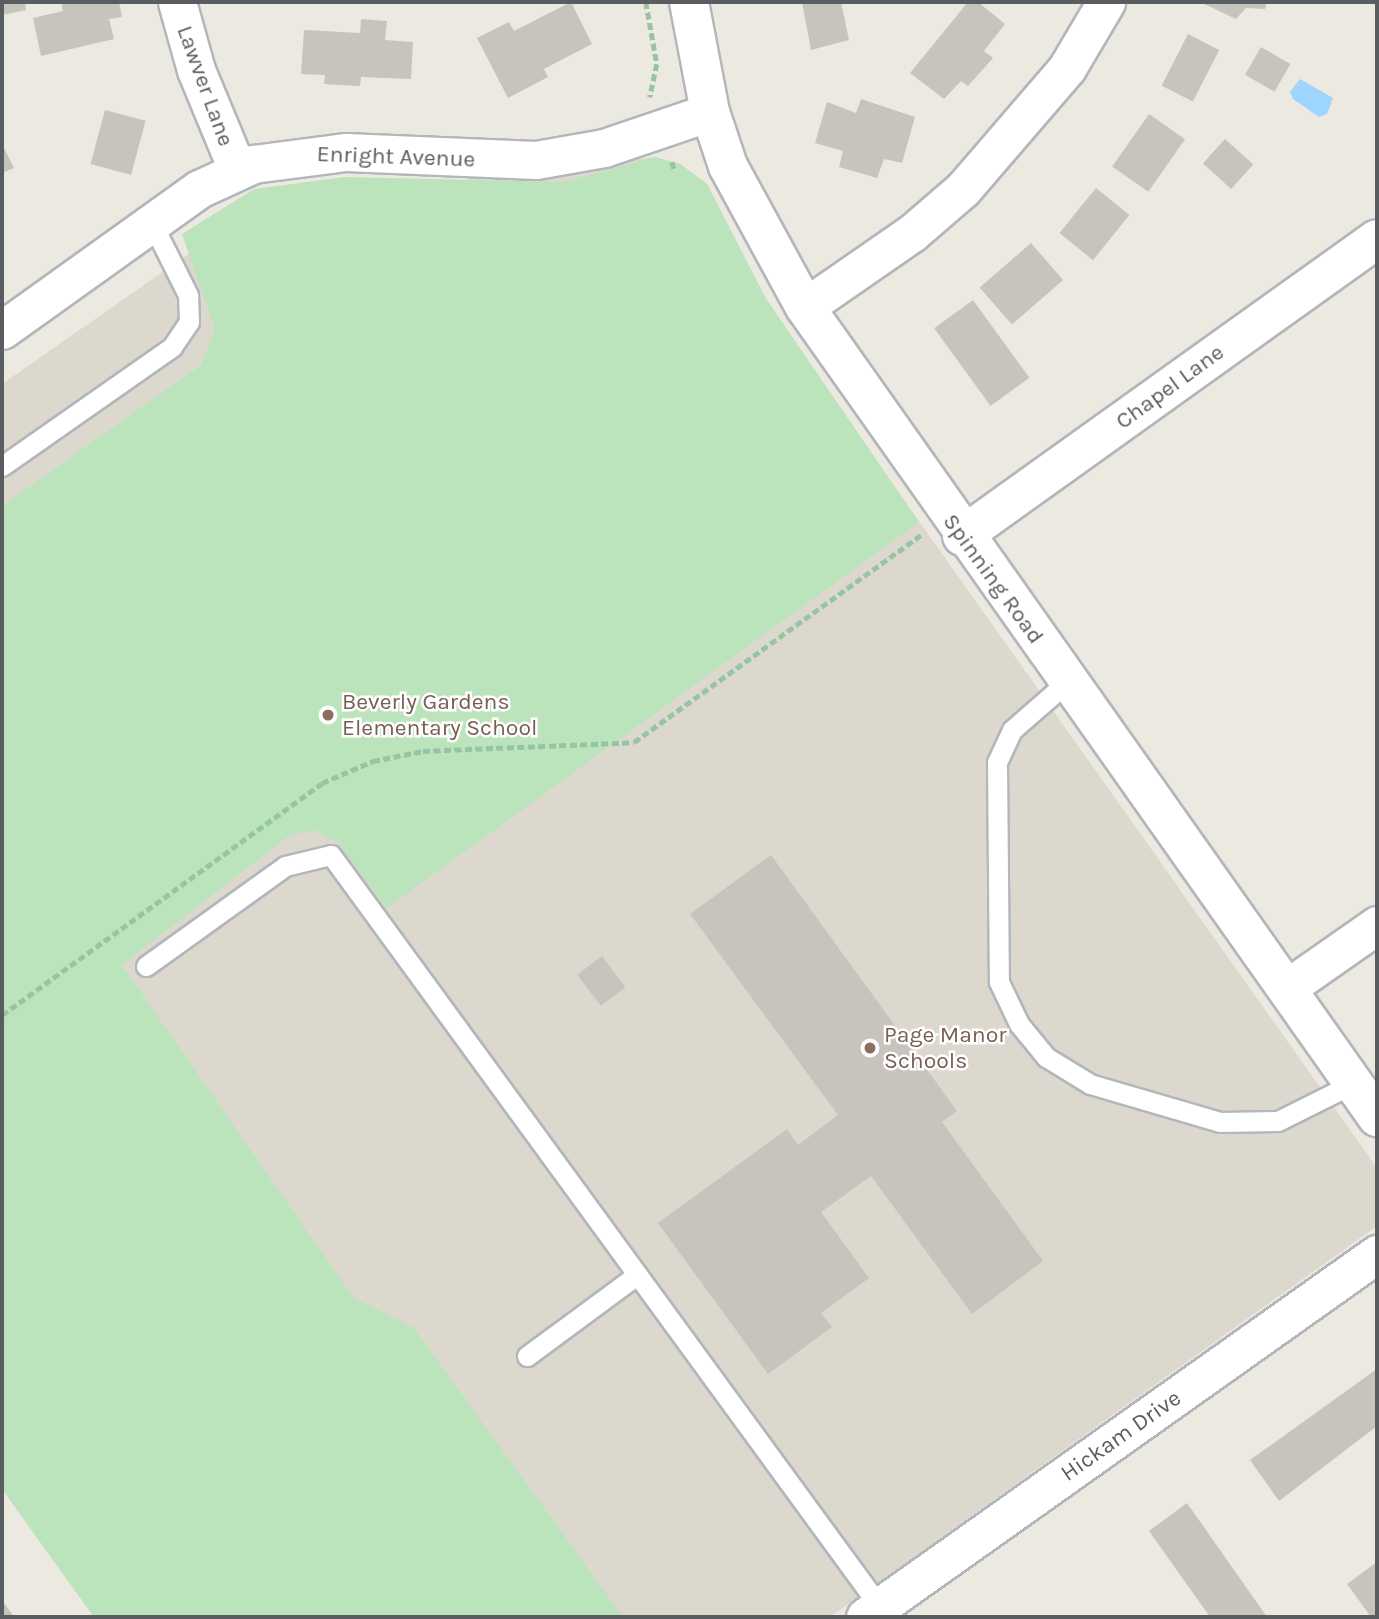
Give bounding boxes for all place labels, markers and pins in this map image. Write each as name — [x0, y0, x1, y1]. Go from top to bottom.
place label: Beverly Gardens Elementary School — [342, 688, 537, 742]
marker: Beverly Gardens Elementary School — [320, 707, 336, 723]
place label: Page Manor Schools — [884, 1021, 1007, 1075]
marker: Page Manor Schools — [862, 1040, 878, 1056]

